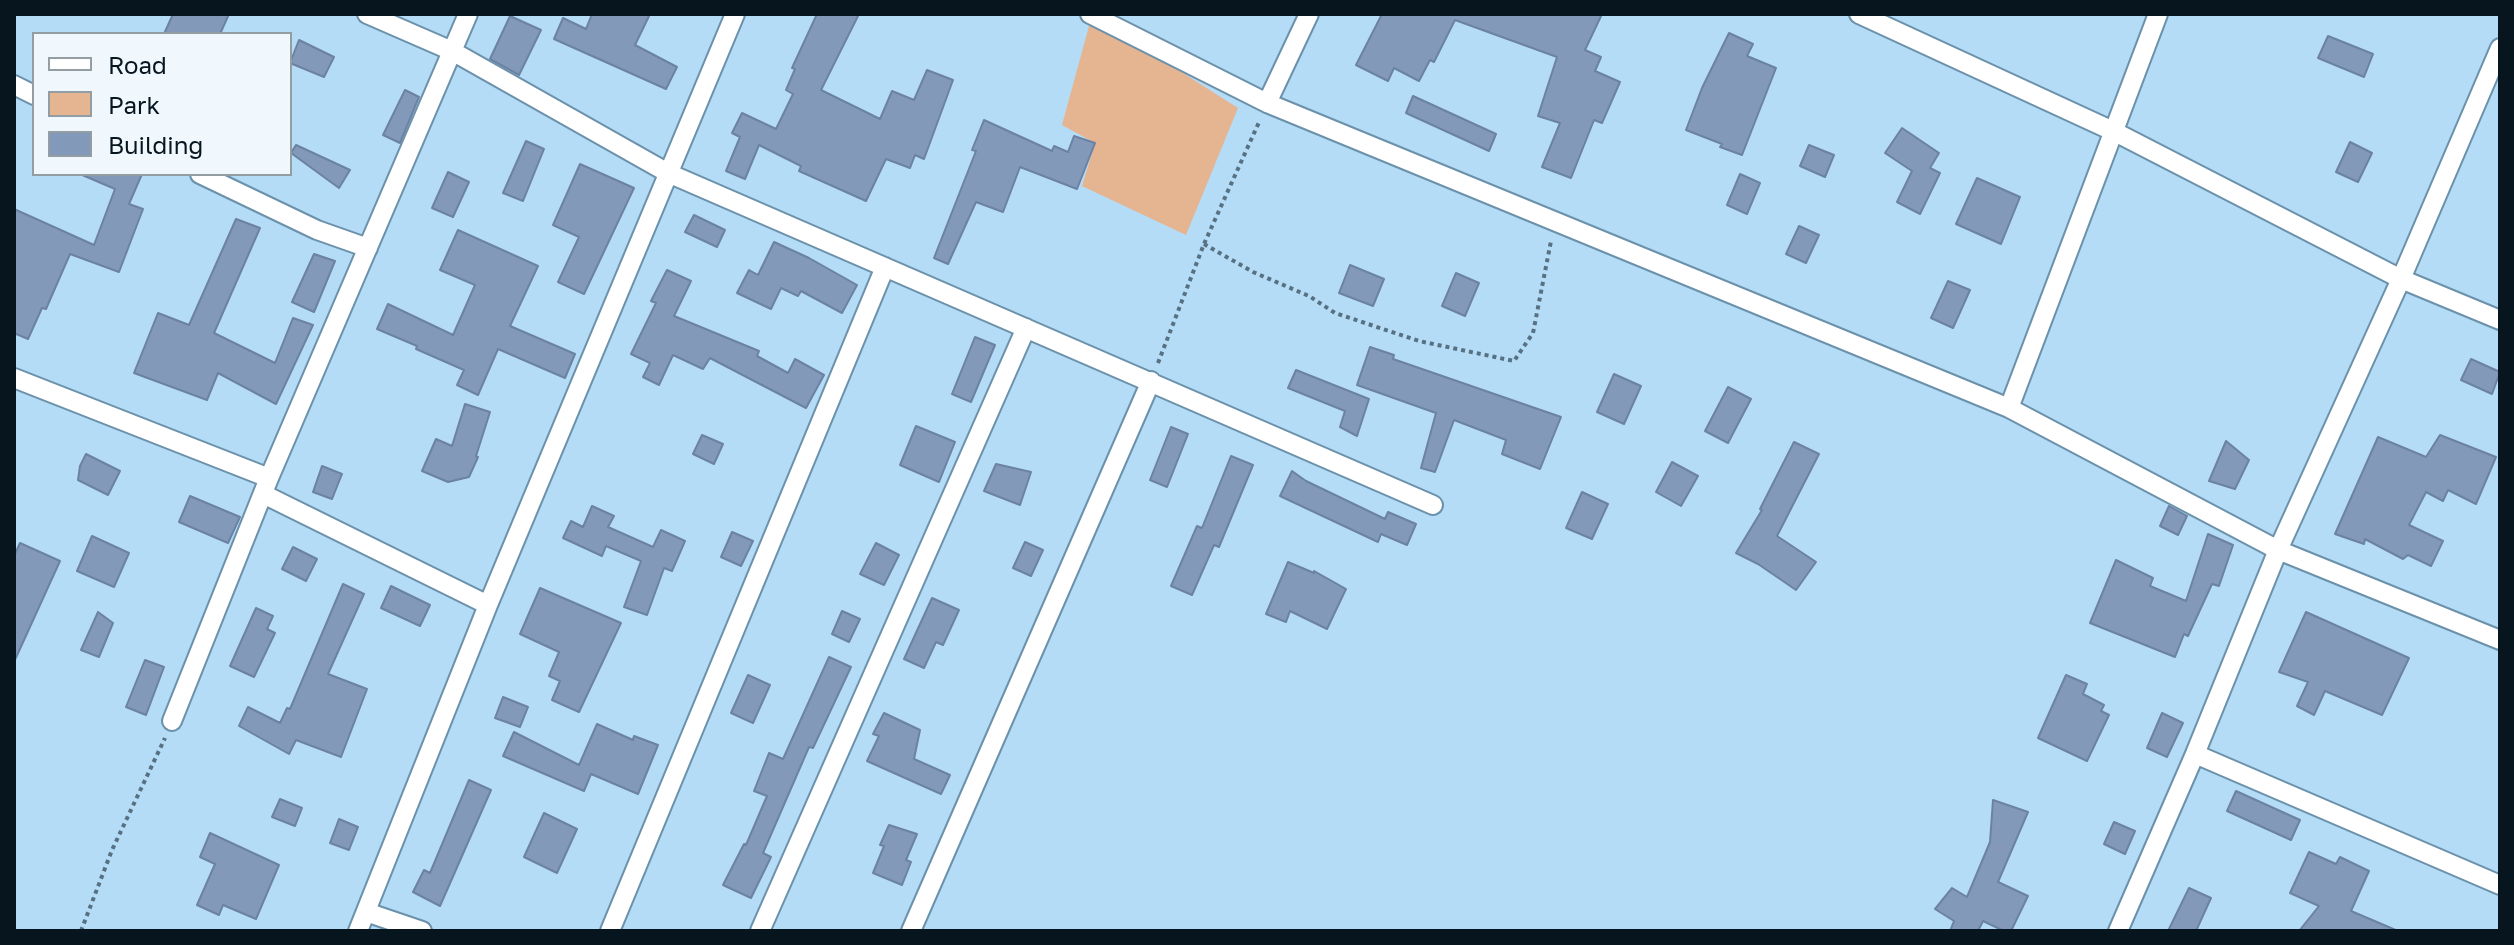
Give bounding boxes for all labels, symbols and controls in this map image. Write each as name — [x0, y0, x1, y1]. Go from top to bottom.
legend — [32, 32, 292, 176]
text: Road — [108, 50, 167, 79]
text: Park — [108, 90, 160, 119]
text: Building — [108, 130, 203, 159]

